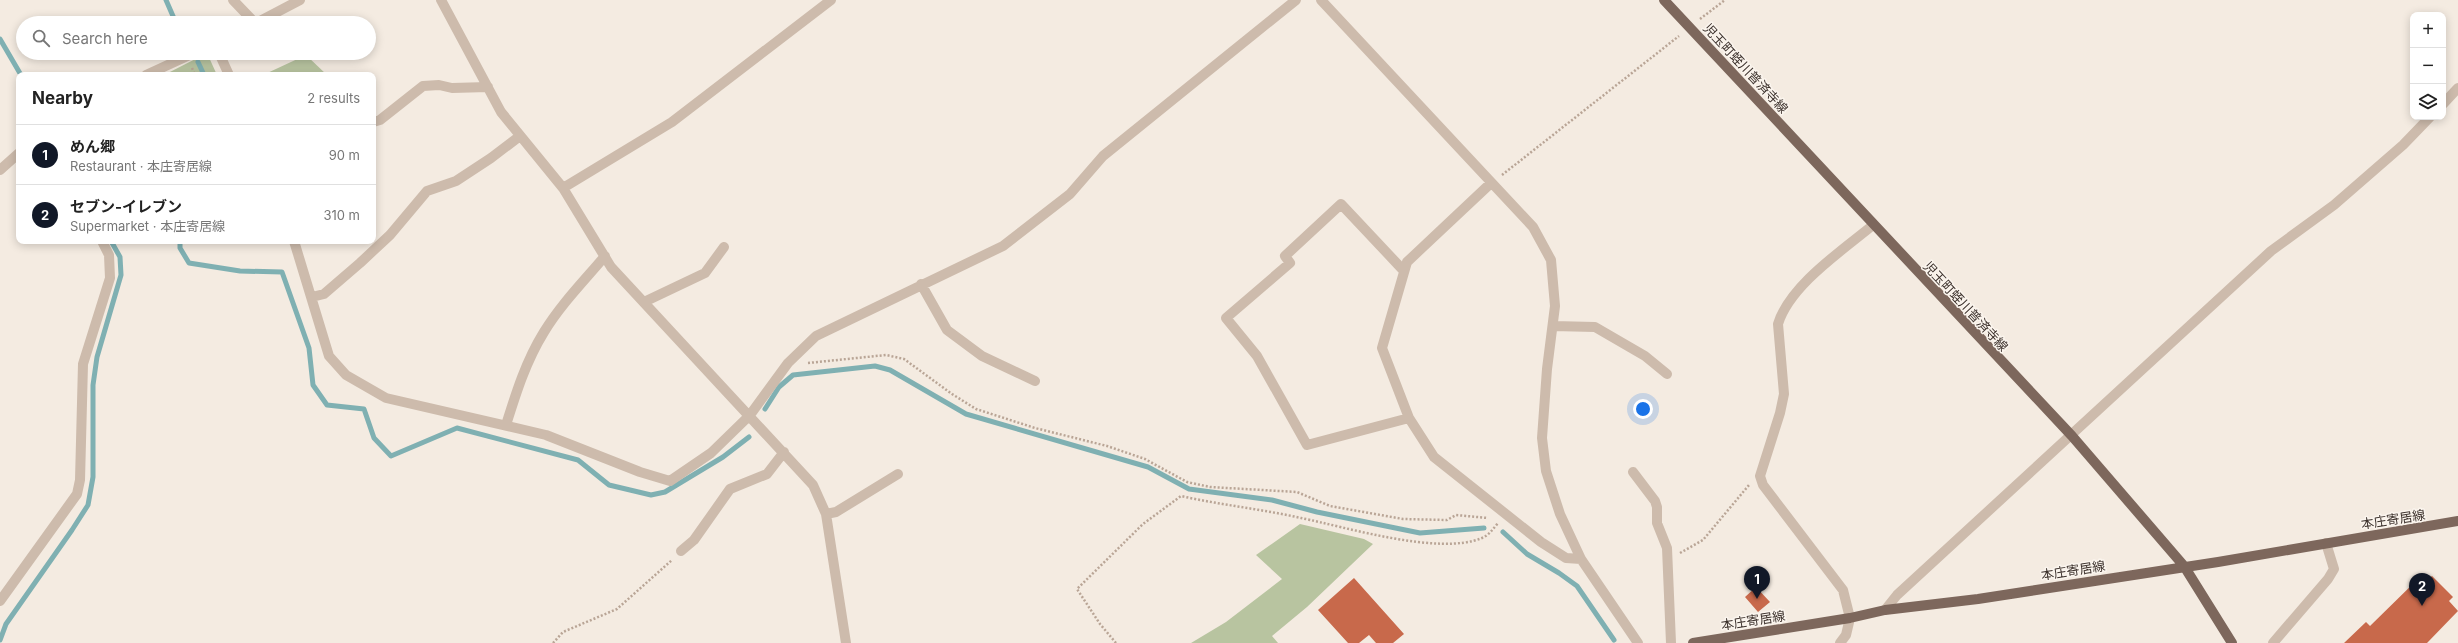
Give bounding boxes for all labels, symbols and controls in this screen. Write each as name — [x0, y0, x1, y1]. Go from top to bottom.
map controls — [2410, 12, 2446, 120]
button: + — [2410, 12, 2446, 48]
search box — [16, 16, 376, 60]
street label: 児玉町蛭川普済寺線 — [1700, 20, 1792, 116]
icon: search — [30, 27, 52, 49]
text: Search here — [62, 29, 148, 48]
button: − — [2410, 48, 2446, 84]
button: layers — [2410, 84, 2446, 120]
text: Nearby — [32, 88, 93, 108]
text: 2 results — [307, 90, 360, 106]
text: めん郷 — [70, 137, 115, 156]
text: 1 — [42, 147, 48, 163]
text: 90 m — [329, 147, 360, 163]
text: Restaurant · 本庄寄居線 — [70, 158, 212, 174]
text: セブン-イレブン — [70, 197, 182, 216]
text: 2 — [41, 207, 49, 223]
text: 310 m — [323, 207, 360, 223]
text: Supermarket · 本庄寄居線 — [70, 218, 225, 234]
street label: 児玉町蛭川普済寺線 — [1920, 258, 2012, 354]
your location — [1633, 399, 1653, 419]
street label: 本庄寄居線 — [2360, 506, 2426, 532]
street label: 本庄寄居線 — [2040, 557, 2106, 583]
pin: 1 — [1744, 566, 1770, 599]
pin: 2 — [2409, 573, 2435, 606]
street label: 本庄寄居線 — [1720, 607, 1786, 633]

